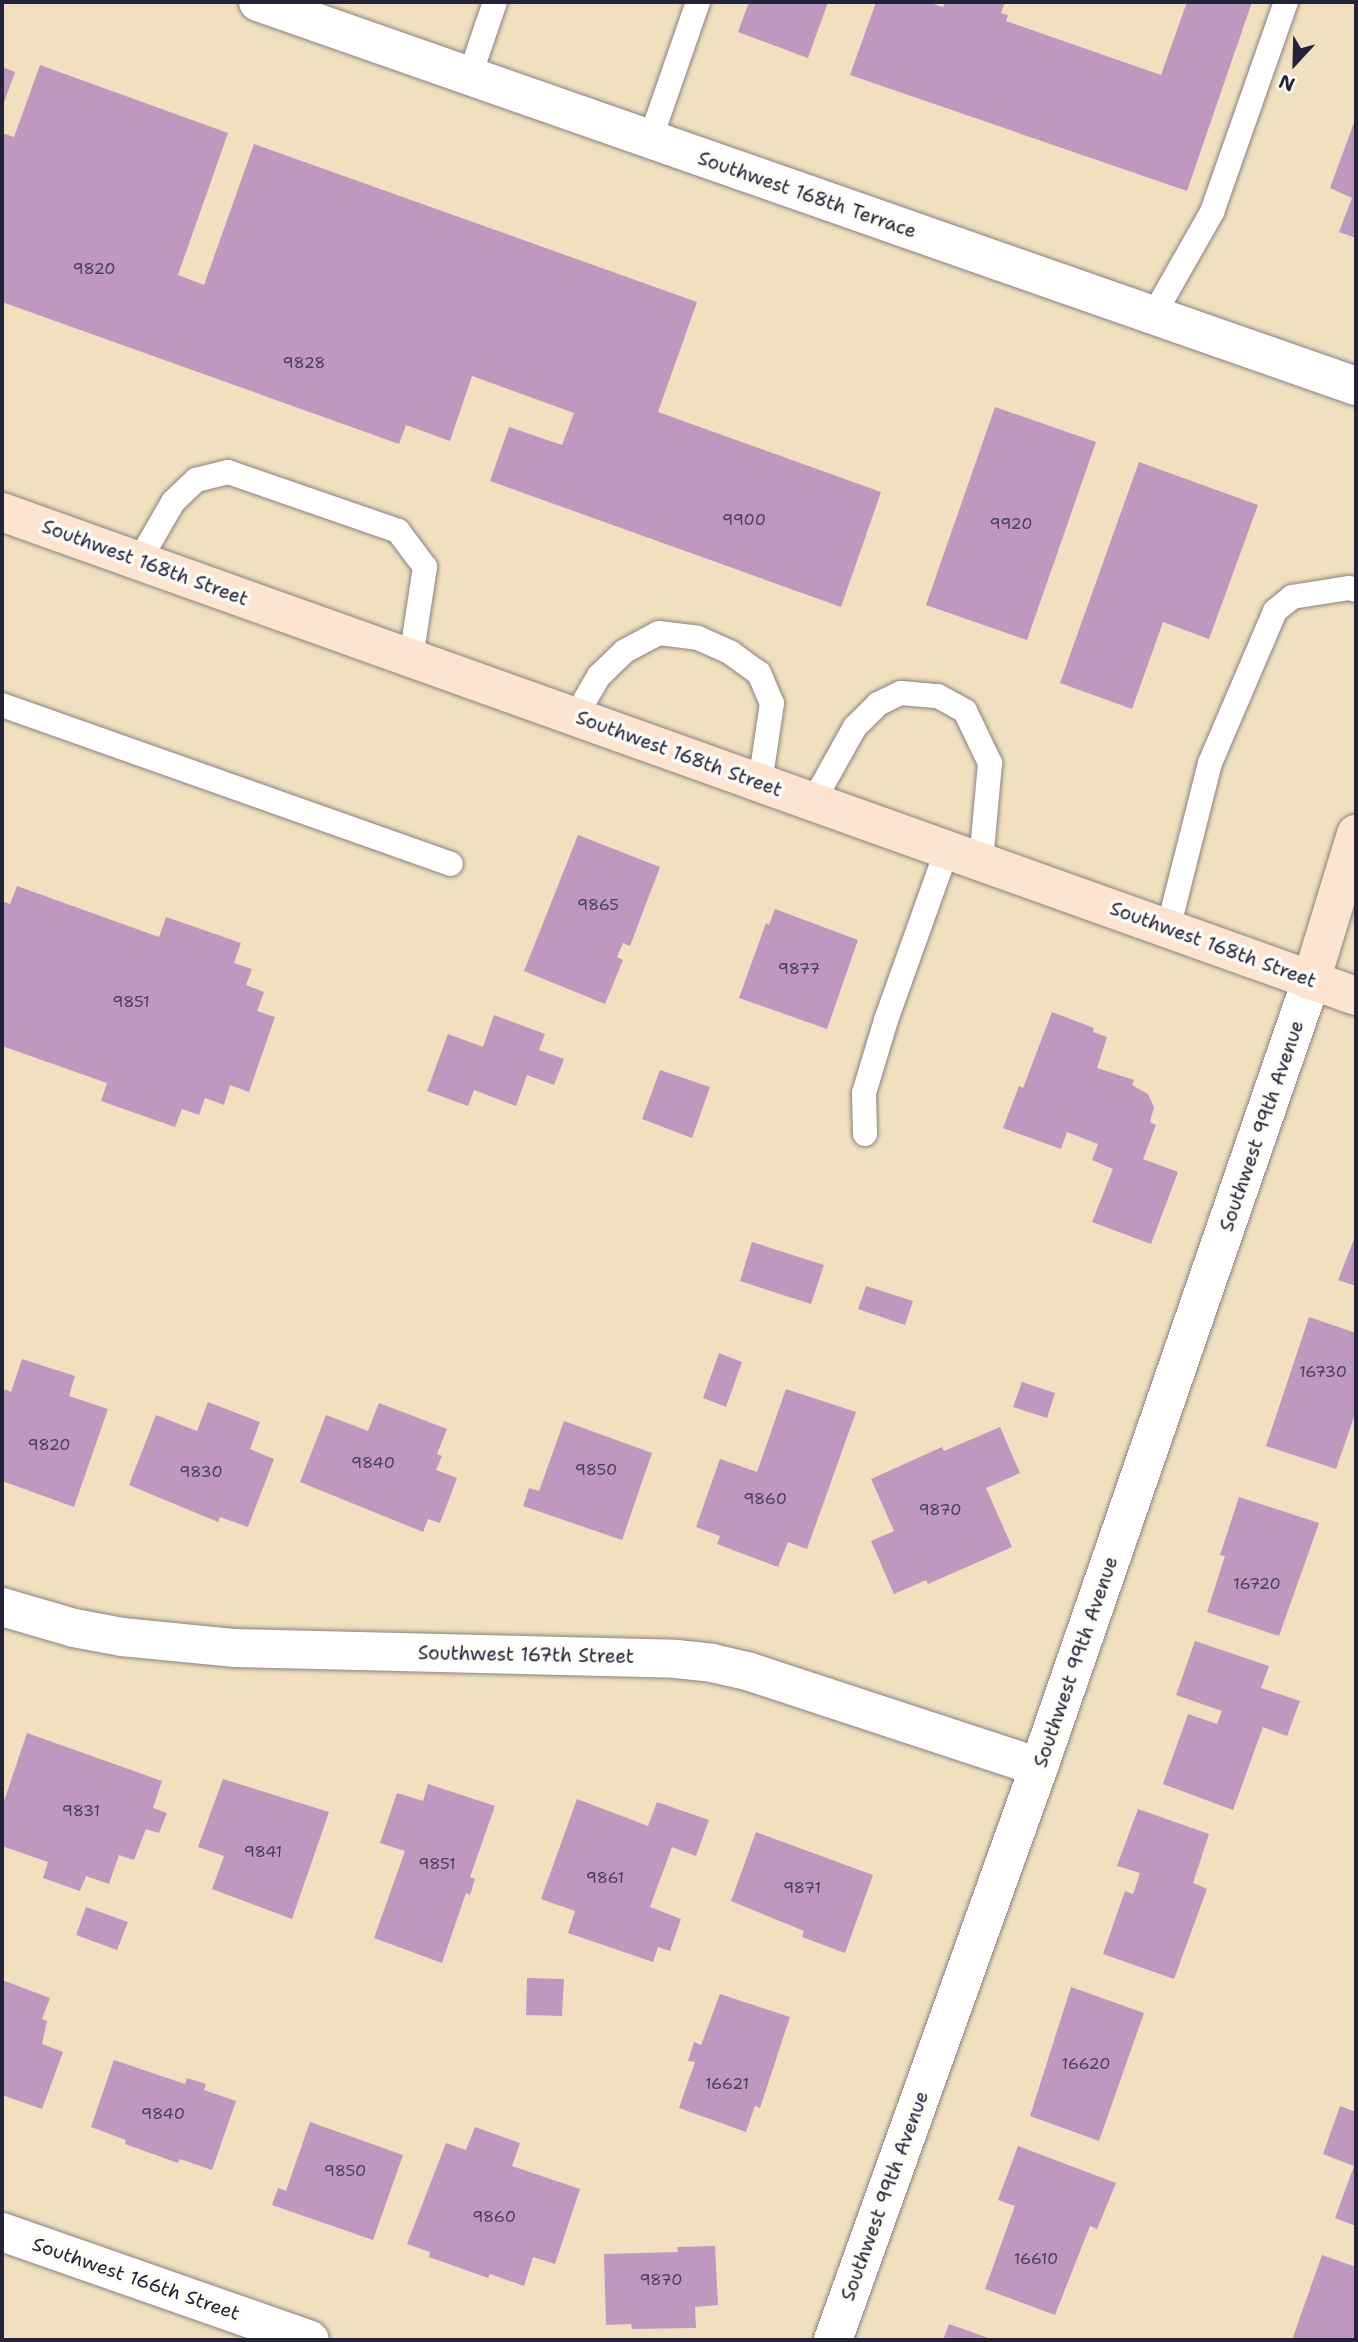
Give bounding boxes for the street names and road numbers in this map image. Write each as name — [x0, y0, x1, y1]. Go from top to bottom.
street label: Southwest 168th Terrace — [695, 147, 919, 243]
street label: Southwest 168th Street — [39, 515, 251, 611]
street label: Southwest 168th Street — [573, 706, 785, 802]
street label: Southwest 168th Street — [1107, 897, 1319, 993]
street label: Southwest 99th Avenue — [1215, 1018, 1309, 1234]
street label: Southwest 99th Avenue — [1029, 1554, 1123, 1770]
street label: Southwest 167th Street — [418, 1642, 634, 1668]
street label: Southwest 99th Avenue — [836, 2088, 934, 2304]
street label: Southwest 166th Street — [29, 2233, 243, 2325]

